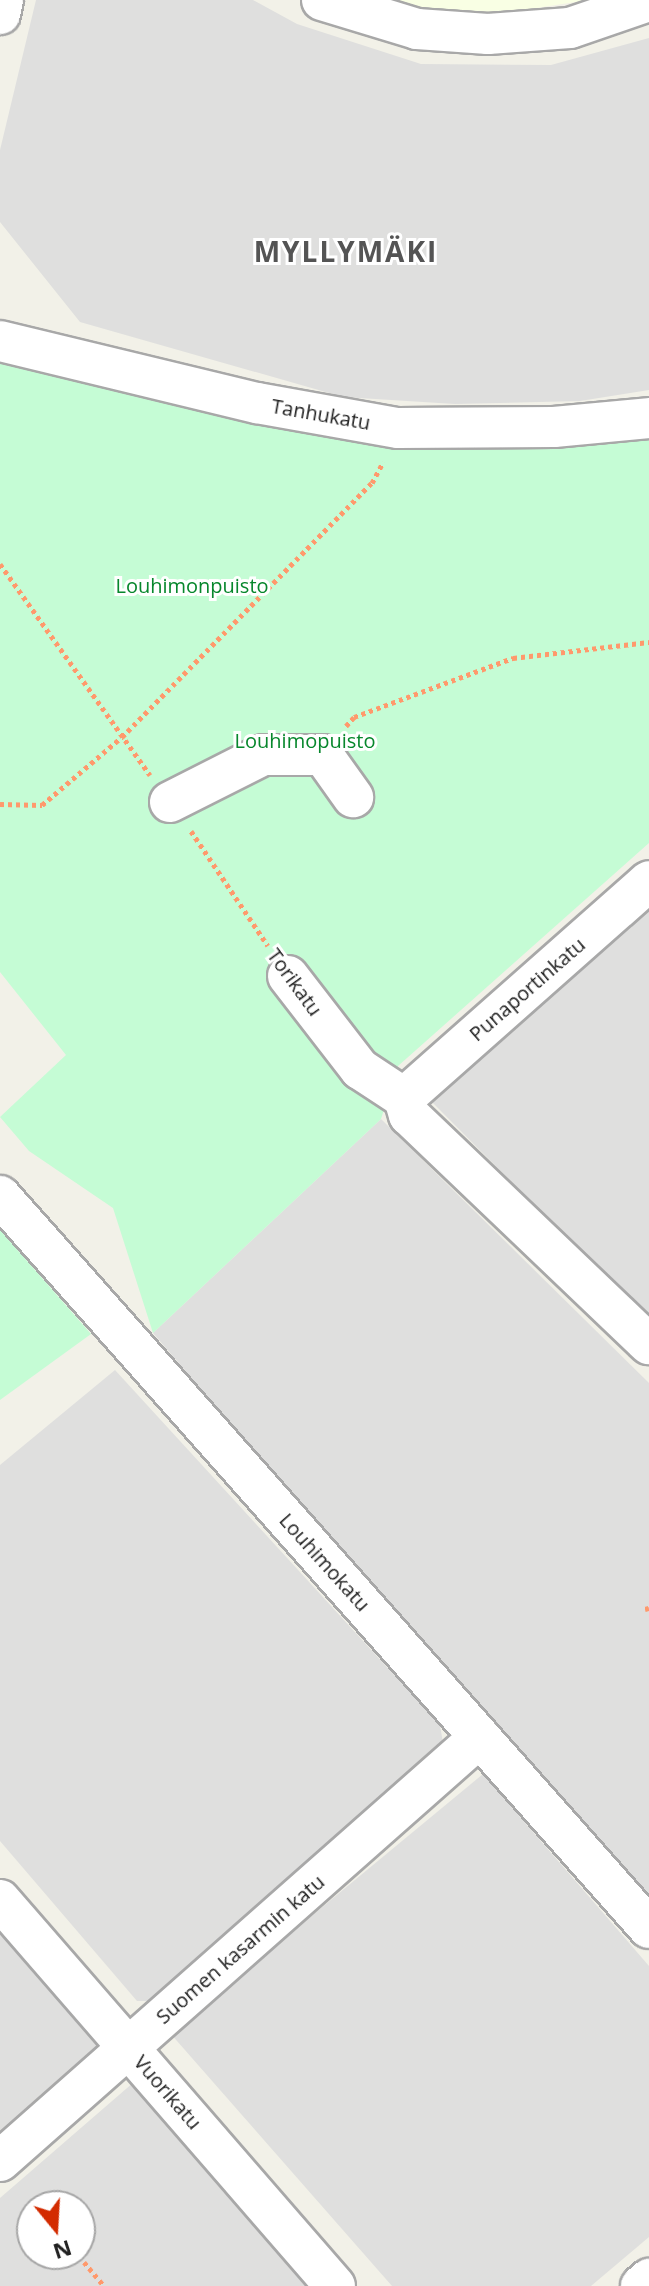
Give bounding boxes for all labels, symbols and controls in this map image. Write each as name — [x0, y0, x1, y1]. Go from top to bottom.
district label: MYLLYMÄKI — [254, 234, 438, 268]
street label: Tanhukatu — [270, 394, 372, 434]
park label: Louhimonpuisto — [115, 573, 269, 597]
park label: Louhimopuisto — [235, 728, 375, 752]
street label: Punaportinkatu — [464, 932, 590, 1046]
street label: Torikatu — [263, 944, 327, 1020]
street label: Louhimokatu — [275, 1508, 375, 1616]
street label: Suomen kasarmin katu — [151, 1869, 329, 2029]
street label: Vuorikatu — [129, 2050, 207, 2134]
north arrow — [16, 2190, 96, 2270]
text: N — [50, 2234, 76, 2268]

